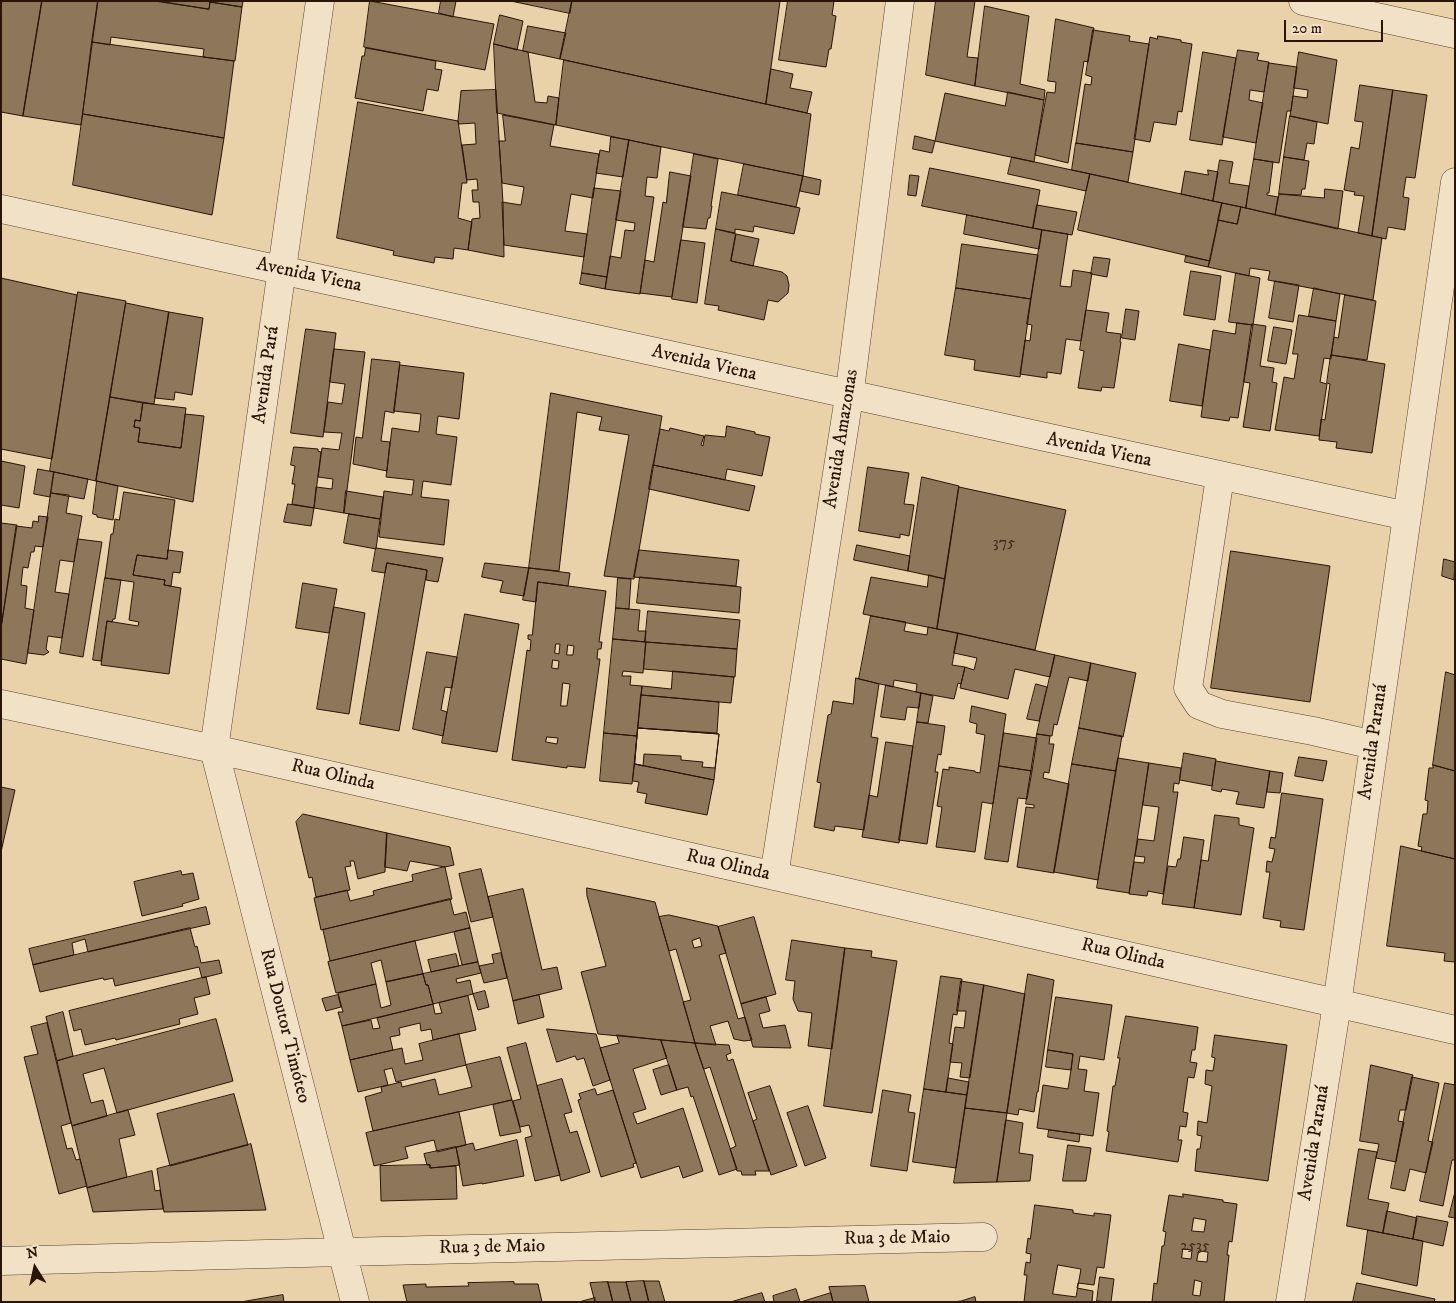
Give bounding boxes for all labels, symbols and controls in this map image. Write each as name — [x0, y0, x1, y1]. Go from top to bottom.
scale bar — [1286, 10, 1385, 42]
text: 20 m — [1292, 19, 1322, 38]
street label: Avenida Viena — [254, 254, 364, 298]
street label: Avenida Pará — [249, 325, 285, 425]
street label: Avenida Viena — [649, 341, 759, 387]
street label: Avenida Amazonas — [820, 368, 864, 510]
street label: Avenida Viena — [1044, 429, 1154, 473]
house number: 375 — [993, 534, 1015, 554]
street label: Avenida Paraná — [1355, 683, 1393, 801]
street label: Rua Olinda — [289, 755, 377, 797]
street label: Rua Olinda — [684, 845, 772, 887]
street label: Rua Olinda — [1079, 934, 1167, 976]
street label: Rua Doutor Timóteo — [254, 946, 314, 1106]
street label: Avenida Paraná — [1295, 1084, 1335, 1202]
street label: Rua 3 de Maio — [844, 1227, 950, 1251]
street label: Rua 3 de Maio — [439, 1236, 545, 1260]
house number: 2535 — [1180, 1237, 1210, 1257]
north arrow — [10, 1243, 60, 1293]
text: N — [25, 1243, 40, 1263]

